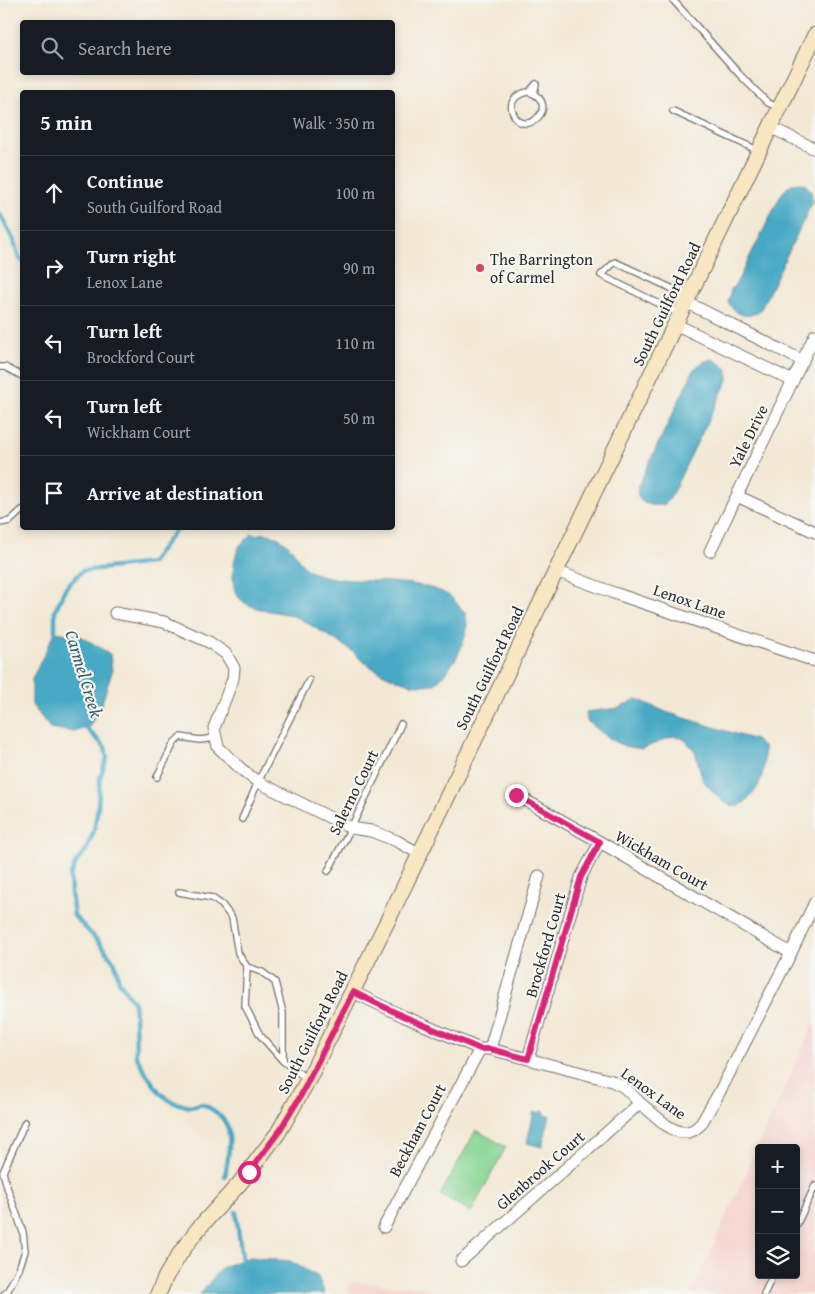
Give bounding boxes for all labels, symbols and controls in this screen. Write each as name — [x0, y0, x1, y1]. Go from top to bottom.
search box — [20, 20, 395, 75]
icon: search — [38, 34, 66, 62]
text: Search here — [78, 34, 172, 62]
text: 5 min — [40, 107, 92, 138]
text: Walk · 350 m — [292, 111, 375, 135]
text: Continue — [87, 167, 164, 195]
icon: ahead — [40, 179, 68, 207]
text: 100 m — [335, 181, 375, 205]
text: South Guilford Road — [87, 195, 222, 219]
street label: South Guilford Road — [626, 238, 707, 370]
text: Turn right — [87, 242, 176, 270]
place label: The Barrington of Carmel — [490, 247, 593, 289]
icon: right — [40, 254, 68, 282]
text: 90 m — [343, 256, 375, 280]
marker: The Barrington of Carmel — [474, 262, 486, 274]
text: Lenox Lane — [87, 270, 163, 294]
text: Turn left — [87, 317, 162, 345]
icon: left — [40, 329, 68, 357]
text: 110 m — [335, 331, 375, 355]
text: Brockford Court — [87, 345, 195, 369]
text: Turn left — [87, 392, 162, 420]
street label: Yale Drive — [722, 400, 774, 472]
icon: left — [40, 404, 68, 432]
text: 50 m — [343, 406, 375, 430]
text: Wickham Court — [87, 420, 191, 444]
icon: arrive — [40, 479, 68, 507]
text: Arrive at destination — [87, 479, 263, 507]
street label: Lenox Lane — [650, 577, 730, 625]
street label: South Guilford Road — [449, 602, 530, 734]
water label: Carmel Creek — [58, 627, 111, 722]
street label: Salerno Court — [322, 745, 384, 839]
route end — [505, 784, 528, 807]
street label: Wickham Court — [611, 824, 713, 897]
street label: Brockford Court — [519, 889, 572, 1000]
street label: South Guilford Road — [271, 966, 354, 1098]
street label: Lenox Lane — [616, 1061, 692, 1125]
street label: Beckham Court — [382, 1079, 452, 1181]
street label: Glenbrook Court — [490, 1124, 590, 1215]
map controls — [755, 1144, 800, 1279]
button: + — [755, 1144, 800, 1189]
route start — [238, 1161, 261, 1184]
button: − — [755, 1189, 800, 1234]
button: layers — [755, 1234, 800, 1279]

